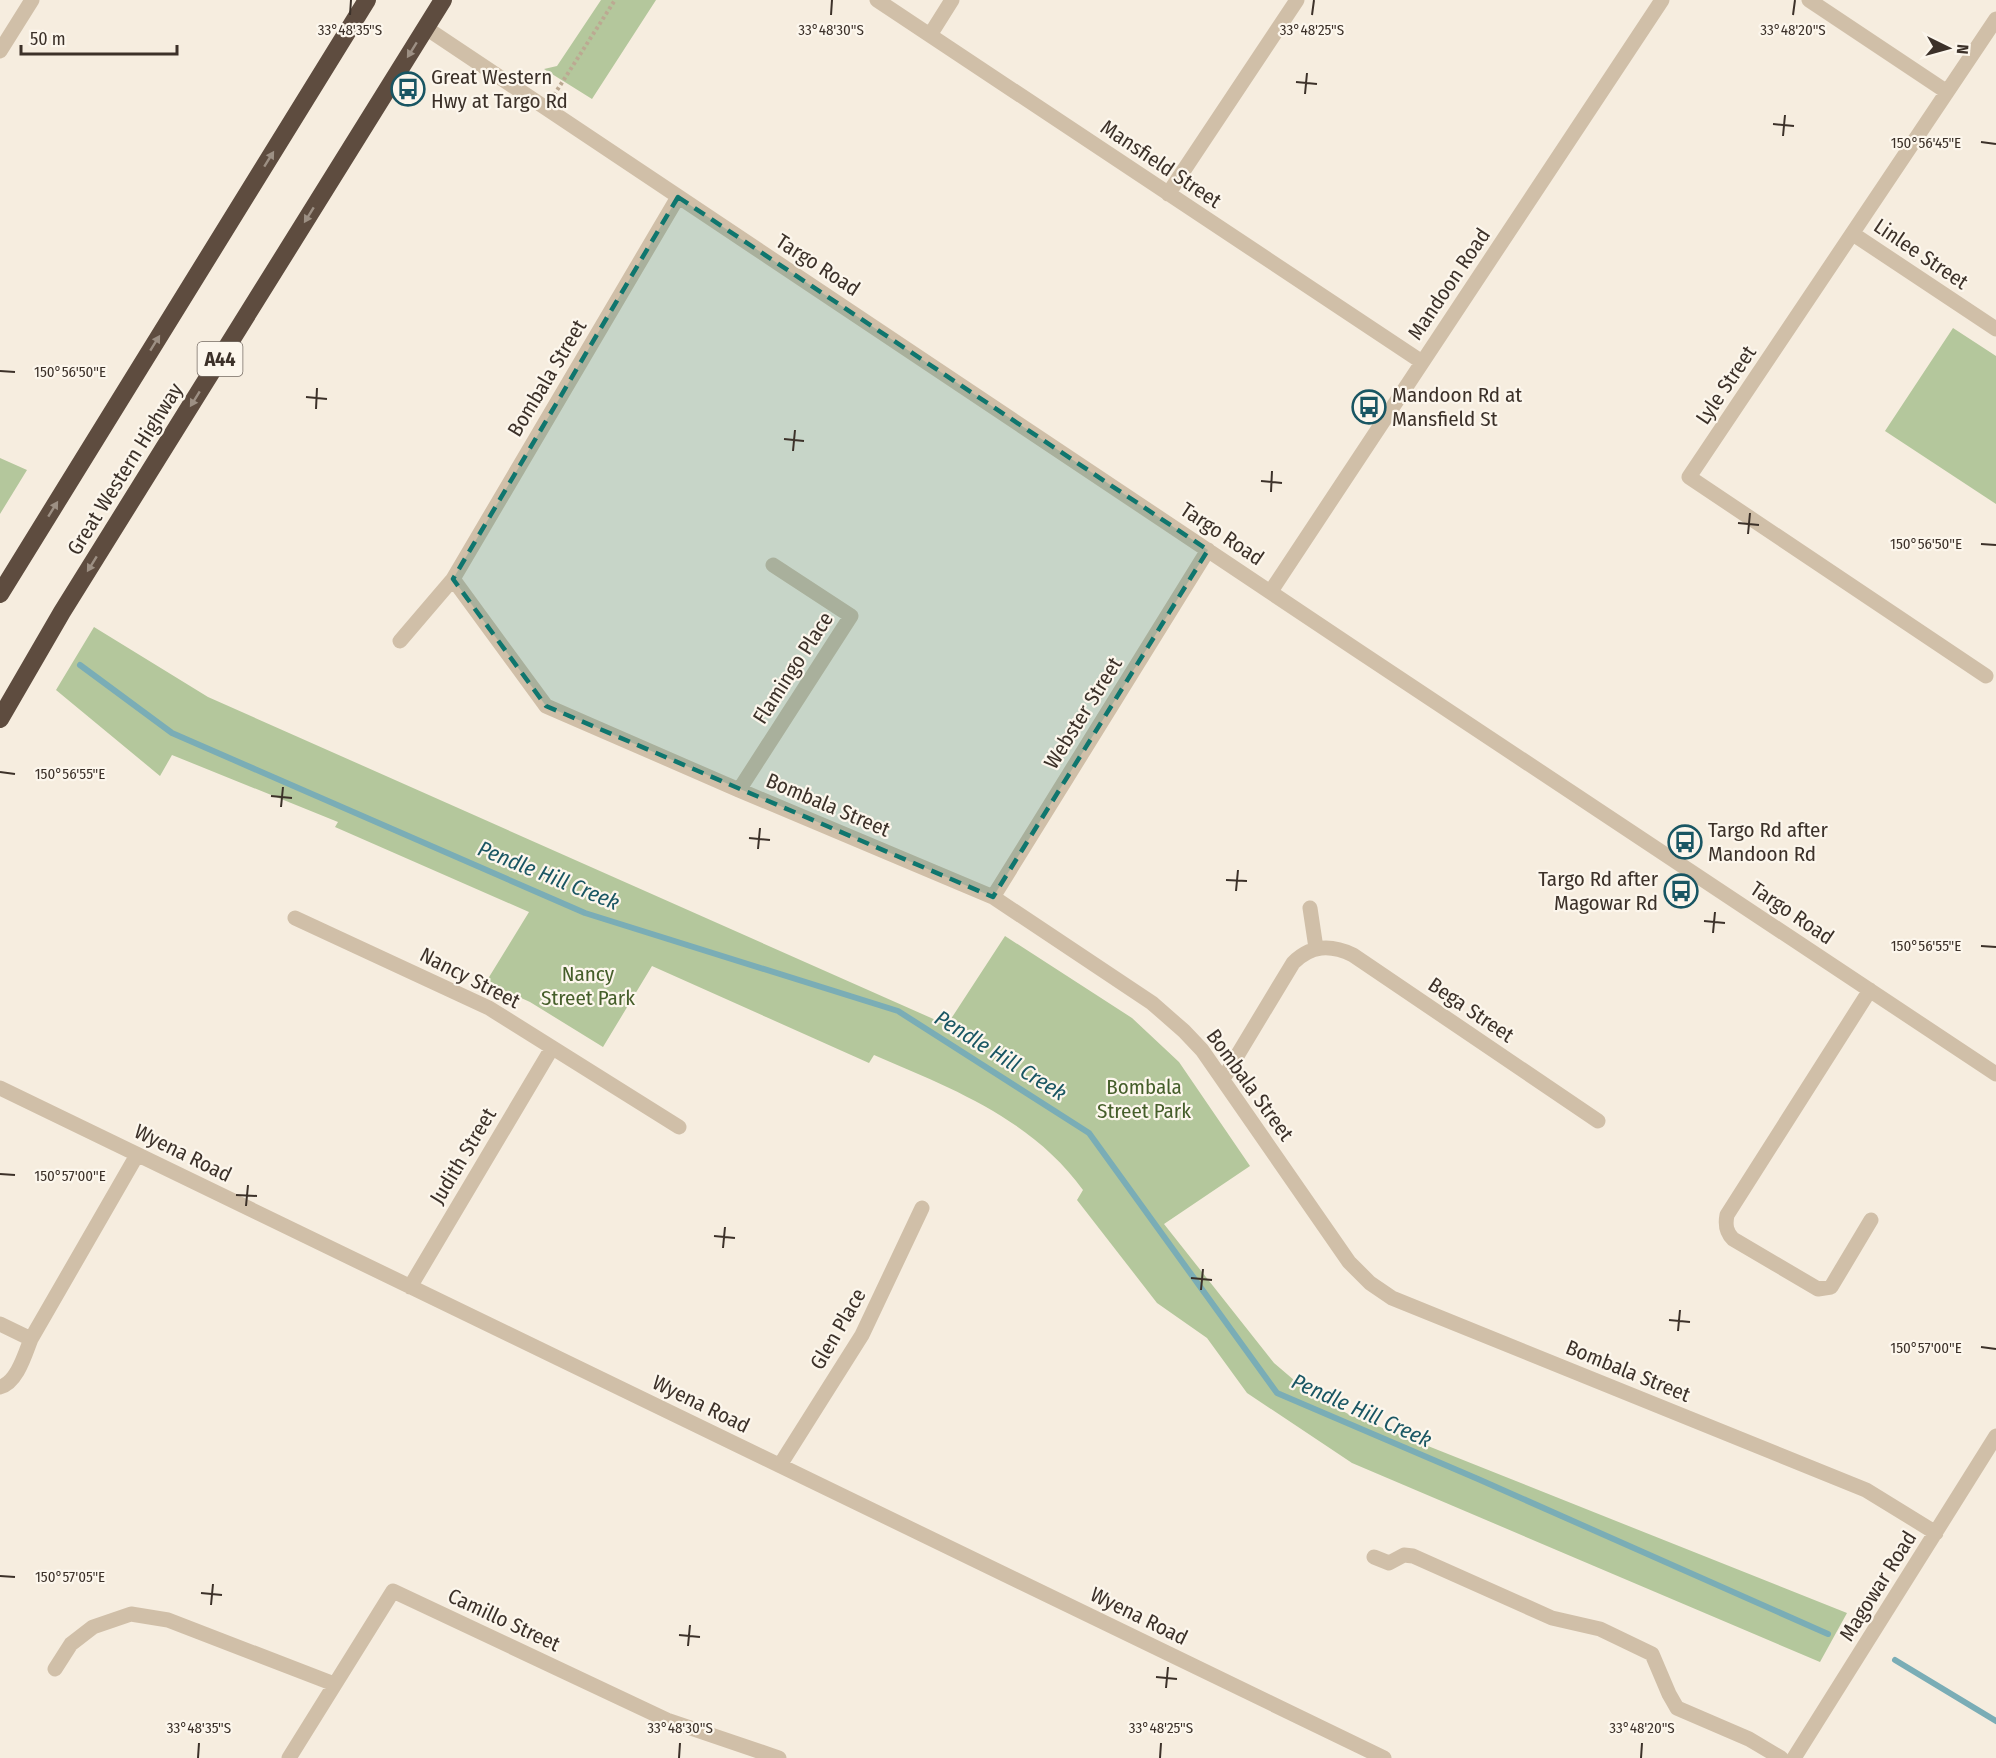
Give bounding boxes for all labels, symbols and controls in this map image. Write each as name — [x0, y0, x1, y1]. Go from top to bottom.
scale bar — [21, 18, 177, 56]
north arrow — [1918, 18, 1978, 78]
text: 33°48'35"S — [318, 21, 382, 39]
text: 33°48'30"S — [798, 21, 864, 39]
text: 33°48'25"S — [1280, 21, 1344, 39]
text: 33°48'20"S — [1760, 21, 1826, 39]
text: 50 m — [30, 28, 66, 50]
one-way arrow — [407, 42, 418, 58]
text: N — [1953, 44, 1972, 55]
place label: Great Western Hwy at Targo Rd — [431, 64, 568, 114]
bus stop icon: Great Western Hwy at Targo Rd — [390, 71, 426, 107]
street label: Mansfield Street — [1096, 114, 1226, 214]
text: 150°56'45"E — [1891, 134, 1961, 152]
one-way arrow — [263, 151, 274, 167]
one-way arrow — [304, 207, 315, 223]
street label: Linlee Street — [1869, 213, 1973, 295]
street label: Mandoon Road — [1402, 223, 1496, 345]
street label: Targo Road — [771, 228, 865, 302]
street label: Bombala Street — [502, 315, 592, 441]
one-way arrow — [150, 335, 161, 351]
street label: Lyle Street — [1690, 340, 1762, 429]
road number: A44 — [198, 342, 242, 376]
text: 150°56'50"E — [34, 363, 106, 381]
street label: Great Western Highway — [62, 378, 189, 560]
place label: Mandoon Rd at Mansfield St — [1392, 382, 1522, 432]
bus stop icon: Mandoon Rd at Mansfield St — [1351, 389, 1387, 425]
one-way arrow — [190, 391, 201, 407]
street label: Targo Road — [1175, 497, 1269, 571]
one-way arrow — [47, 501, 58, 517]
text: 150°56'50"E — [1890, 535, 1962, 553]
one-way arrow — [87, 556, 98, 572]
street label: Flamingo Place — [747, 607, 839, 729]
street label: Webster Street — [1038, 652, 1128, 774]
text: 150°56'55"E — [35, 765, 105, 783]
street label: Bombala Street — [762, 767, 894, 843]
place label: Targo Rd after Mandoon Rd — [1708, 817, 1828, 867]
bus stop icon: Targo Rd after Mandoon Rd — [1667, 824, 1703, 860]
water label: Pendle Hill Creek — [474, 835, 624, 916]
place label: Targo Rd after Magowar Rd — [1538, 866, 1659, 916]
bus stop icon: Targo Rd after Magowar Rd — [1663, 873, 1699, 909]
street label: Targo Road — [1745, 876, 1839, 950]
text: 150°56'55"E — [1891, 937, 1961, 955]
street label: Nancy Street — [416, 942, 525, 1014]
park label: Nancy Street Park — [541, 961, 635, 1011]
street label: Bega Street — [1423, 972, 1519, 1048]
water label: Pendle Hill Creek — [930, 1004, 1072, 1107]
street label: Bombala Street — [1201, 1024, 1299, 1146]
park label: Bombala Street Park — [1097, 1074, 1191, 1124]
street label: Judith Street — [424, 1103, 502, 1209]
street label: Wyena Road — [130, 1118, 236, 1188]
text: 150°57'00"E — [34, 1167, 106, 1185]
street label: Glen Place — [804, 1284, 872, 1374]
street label: Bombala Street — [1562, 1334, 1694, 1408]
text: 150°57'00"E — [1890, 1339, 1962, 1357]
water label: Pendle Hill Creek — [1288, 1368, 1436, 1453]
street label: Wyena Road — [648, 1369, 754, 1439]
street label: Magowar Road — [1834, 1526, 1922, 1646]
text: 150°57'05"E — [35, 1568, 105, 1586]
street label: Wyena Road — [1086, 1581, 1192, 1651]
street label: Camillo Street — [444, 1583, 564, 1657]
text: 33°48'35"S — [167, 1719, 231, 1737]
text: 33°48'30"S — [647, 1719, 713, 1737]
text: 33°48'25"S — [1129, 1719, 1193, 1737]
text: 33°48'20"S — [1609, 1719, 1675, 1737]

